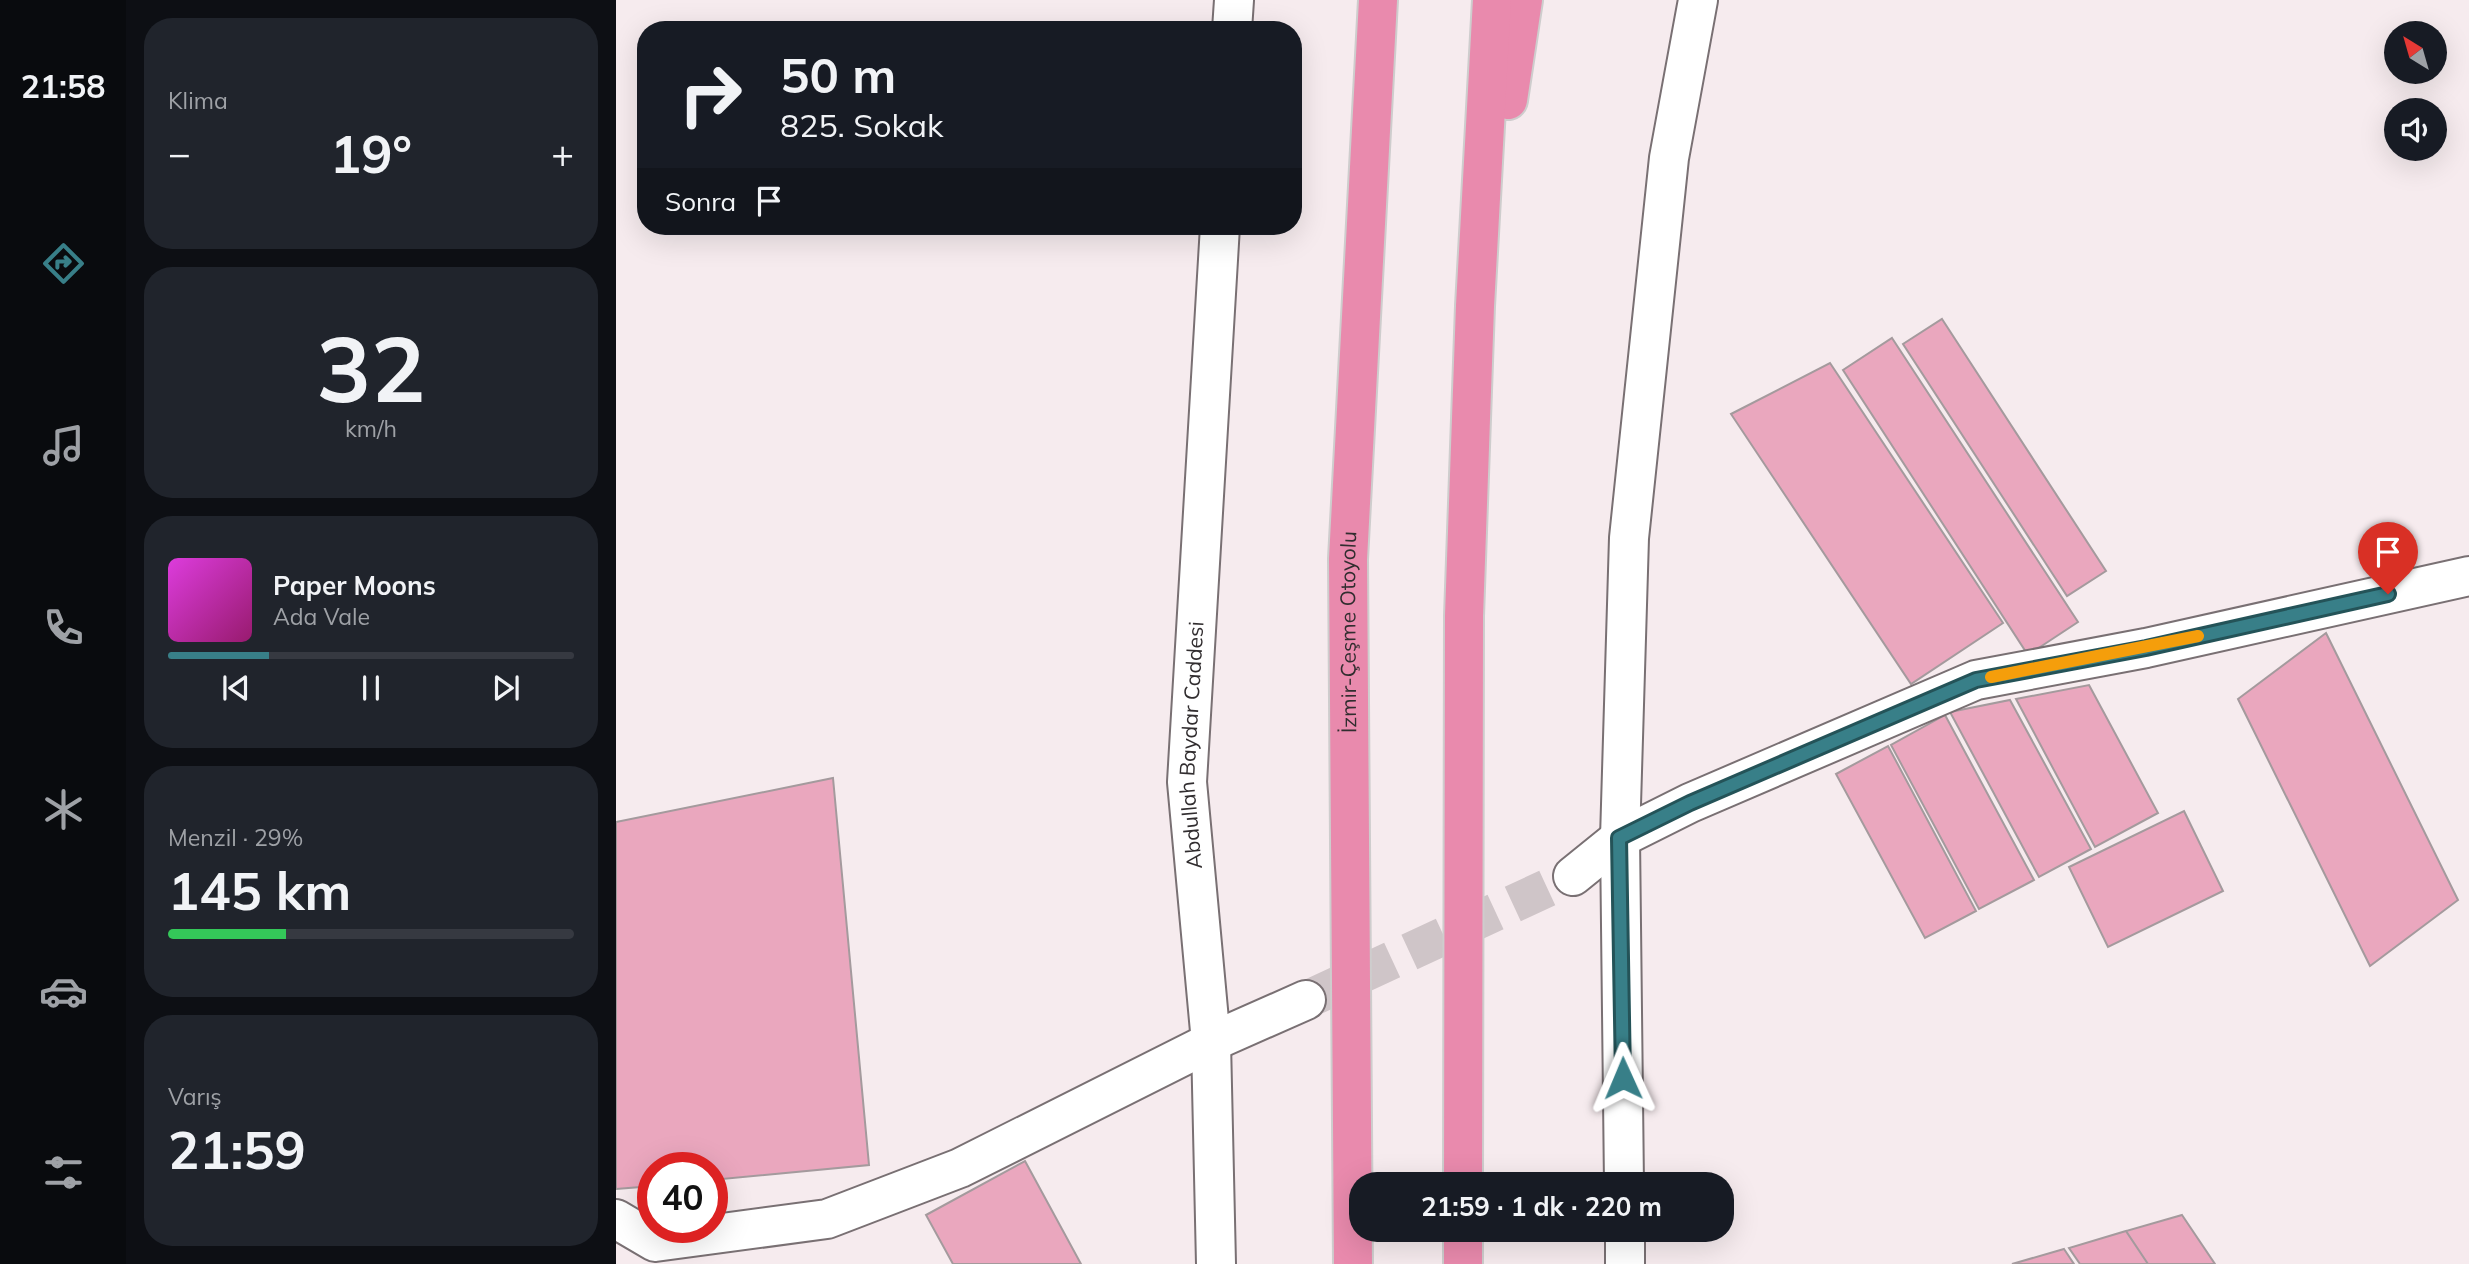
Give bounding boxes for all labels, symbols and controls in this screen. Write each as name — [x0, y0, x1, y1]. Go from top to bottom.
north arrow — [2384, 21, 2446, 84]
map controls — [2384, 21, 2447, 161]
text: 50 m — [780, 44, 896, 105]
icon: right — [665, 49, 756, 140]
text: 21:58 — [21, 66, 105, 106]
text: Klima — [168, 86, 228, 115]
button: sound — [2384, 98, 2447, 161]
text: 825. Sokak — [780, 105, 943, 145]
text: 19° — [330, 121, 412, 186]
text: − — [168, 129, 191, 177]
text: + — [551, 129, 574, 177]
icon: arrive — [750, 182, 788, 220]
text: Sonra — [665, 185, 736, 218]
icon: directions — [39, 239, 88, 288]
text: 32 — [316, 311, 426, 425]
text: km/h — [345, 414, 397, 443]
icon: music — [39, 421, 88, 470]
pin — [2358, 522, 2418, 594]
street label: İzmir-Çeşme Otoyolu — [1334, 530, 1361, 733]
icon: arrive — [2369, 533, 2407, 571]
text: Paper Moons — [273, 569, 436, 602]
text: Ada Vale — [273, 602, 370, 631]
icon: phone — [39, 603, 88, 652]
street label: Abdullah Baydar Caddesi — [1173, 621, 1209, 870]
icon: previous — [217, 669, 255, 707]
icon: pause — [352, 669, 390, 707]
icon: next — [487, 669, 525, 707]
icon: climate — [39, 785, 88, 834]
text: Menzil · 29% — [168, 823, 303, 852]
text: 145 km — [168, 858, 351, 923]
icon: car — [39, 967, 88, 1016]
position arrow — [1586, 1041, 1660, 1115]
text: Varış — [168, 1082, 222, 1111]
text: 21:59 — [168, 1117, 306, 1182]
icon: filters — [39, 1148, 88, 1197]
speed limit sign: 40 — [637, 1152, 728, 1243]
text: 21:59 · 1 dk · 220 m — [1421, 1190, 1662, 1223]

